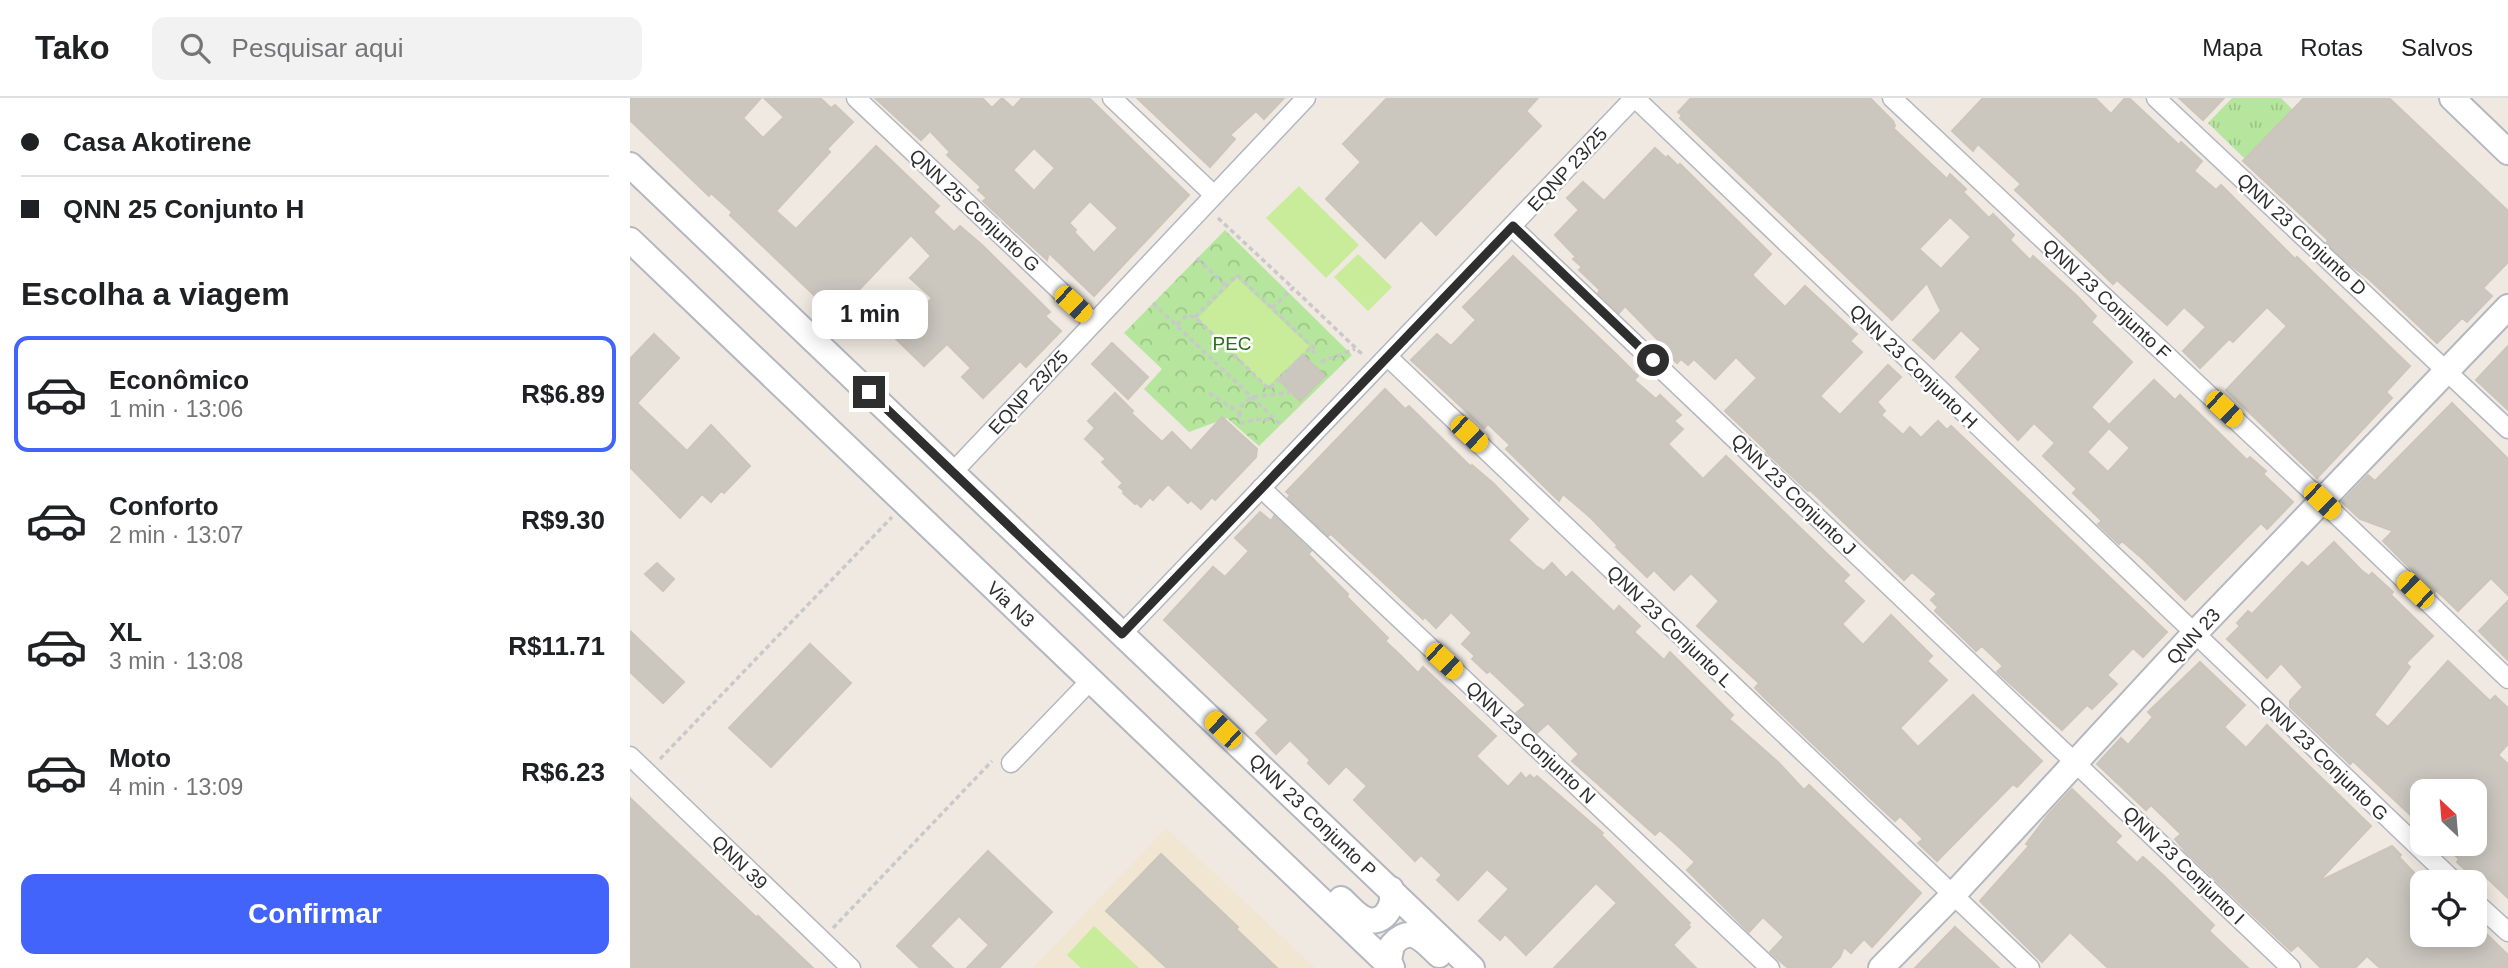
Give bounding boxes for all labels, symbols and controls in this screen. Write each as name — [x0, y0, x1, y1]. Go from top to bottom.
search box — [152, 17, 642, 80]
text: Tako — [35, 29, 110, 66]
icon: search — [176, 29, 214, 67]
text: Pesquisar aqui — [232, 33, 404, 63]
text: Mapa — [2202, 34, 2262, 61]
text: Rotas — [2300, 34, 2363, 61]
text: Salvos — [2401, 34, 2473, 61]
street label: EQNP 23/25 — [1523, 123, 1611, 215]
text: Casa Akotirene — [63, 127, 251, 157]
street label: QNN 25 Conjunto G — [905, 145, 1044, 276]
street label: QNN 23 Conjunto D — [2233, 169, 2371, 300]
text: QNN 25 Conjunto H — [63, 194, 304, 224]
street label: QNN 23 Conjunto F — [2038, 235, 2175, 364]
text: Escolha a viagem — [21, 276, 290, 312]
car — [1051, 282, 1096, 326]
callout: 1 min — [811, 290, 927, 340]
street label: QNN 23 Conjunto H — [1846, 300, 1982, 433]
text: 1 min — [840, 301, 900, 327]
park label: PEC — [1212, 333, 1252, 354]
route start — [1637, 344, 1669, 376]
street label: EQNP 23/25 — [984, 346, 1072, 438]
icon: car — [25, 363, 88, 426]
text: Econômico — [109, 365, 249, 395]
route end — [853, 376, 885, 408]
text: R$6.89 — [521, 379, 605, 409]
car — [2202, 387, 2247, 431]
text: 1 min · 13:06 — [109, 396, 243, 422]
car — [1447, 412, 1492, 456]
street label: QNN 23 Conjunto J — [1727, 430, 1860, 559]
car — [2300, 479, 2345, 523]
icon: car — [25, 489, 88, 552]
text: Conforto — [109, 491, 219, 521]
text: R$9.30 — [521, 505, 605, 535]
text: 2 min · 13:07 — [109, 522, 243, 548]
street label: QNN 23 Conjunto L — [1603, 561, 1737, 692]
car — [2393, 568, 2438, 612]
street label: Via N3 — [983, 577, 1039, 631]
street label: QNN 23 — [2162, 604, 2224, 669]
icon: car — [25, 615, 88, 678]
text: XL — [109, 617, 142, 647]
text: R$11.71 — [508, 631, 605, 661]
car — [1422, 639, 1467, 683]
text: 3 min · 13:08 — [109, 648, 243, 674]
street label: QNN 23 Conjunto N — [1462, 677, 1600, 808]
street label: QNN 23 Conjunto G — [2255, 692, 2392, 825]
car — [1201, 708, 1246, 752]
icon: car — [25, 741, 88, 804]
text: Moto — [109, 743, 171, 773]
street label: QNN 23 Conjunto P — [1245, 749, 1380, 881]
text: R$6.23 — [521, 757, 605, 787]
text: 4 min · 13:09 — [109, 774, 243, 800]
north arrow — [2410, 779, 2487, 856]
map controls — [2410, 779, 2487, 947]
street label: QNN 23 Conjunto I — [2119, 802, 2249, 929]
street label: QNN 39 — [708, 831, 772, 894]
button: locate — [2410, 870, 2487, 947]
button: Confirmar — [21, 874, 609, 954]

